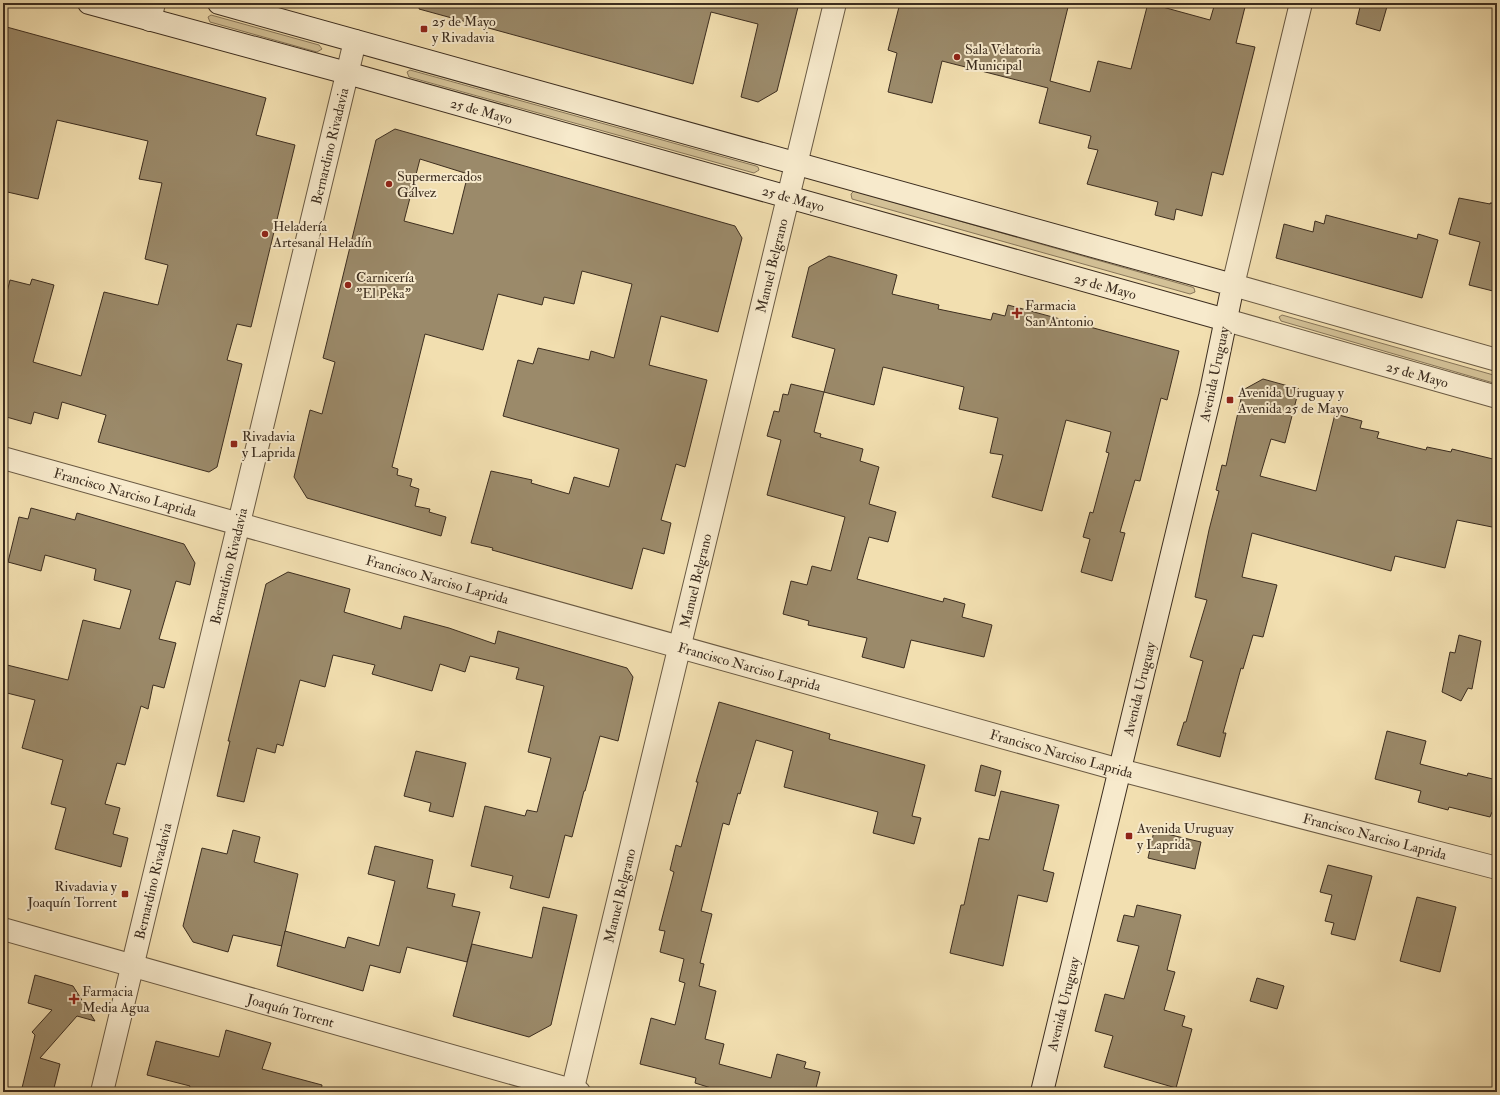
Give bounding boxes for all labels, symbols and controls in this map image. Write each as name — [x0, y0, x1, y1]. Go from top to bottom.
place label: 25 de Mayo y Rivadavia — [432, 13, 496, 47]
marker: 25 de Mayo y Rivadavia — [419, 24, 429, 34]
place label: Sala Velatoria Municipal — [965, 41, 1041, 75]
marker: Sala Velatoria Municipal — [952, 52, 962, 62]
street label: Bernardino Rivadavia — [308, 86, 352, 206]
street label: 25 de Mayo — [448, 94, 515, 128]
place label: Supermercados Gálvez — [397, 168, 482, 201]
marker: Supermercados Gálvez — [384, 179, 394, 189]
street label: 25 de Mayo — [760, 182, 826, 216]
street label: Manuel Belgrano — [752, 217, 792, 315]
place label: Heladería Artesanal Heladín — [272, 218, 372, 251]
marker: Heladería Artesanal Heladín — [260, 229, 270, 239]
place label: Carnicería "El Peka" — [356, 269, 414, 302]
street label: 25 de Mayo — [1072, 270, 1138, 303]
marker: Carnicería "El Peka" — [343, 280, 353, 290]
place label: Farmacia San Antonio — [1025, 297, 1094, 330]
marker: Farmacia San Antonio — [1012, 308, 1022, 318]
street label: Avenida Uruguay — [1196, 324, 1234, 424]
street label: 25 de Mayo — [1384, 358, 1451, 392]
place label: Avenida Uruguay y Avenida 25 de Mayo — [1237, 384, 1349, 418]
marker: Avenida Uruguay y Avenida 25 de Mayo — [1225, 395, 1235, 405]
place label: Rivadavia y Laprida — [242, 428, 296, 462]
marker: Rivadavia y Laprida — [229, 439, 239, 449]
street label: Francisco Narciso Laprida — [52, 465, 199, 521]
street label: Bernardino Rivadavia — [207, 506, 251, 626]
street label: Manuel Belgrano — [676, 532, 716, 630]
street label: Francisco Narciso Laprida — [364, 552, 511, 608]
street label: Francisco Narciso Laprida — [676, 639, 823, 695]
street label: Avenida Uruguay — [1119, 639, 1161, 739]
street label: Francisco Narciso Laprida — [988, 726, 1135, 782]
street label: Francisco Narciso Laprida — [1301, 810, 1448, 864]
place label: Avenida Uruguay y Laprida — [1136, 820, 1235, 854]
street label: Bernardino Rivadavia — [131, 821, 176, 941]
marker: Avenida Uruguay y Laprida — [1124, 831, 1134, 841]
street label: Manuel Belgrano — [600, 847, 640, 945]
place label: Rivadavia y Joaquín Torrent — [26, 878, 118, 911]
marker: Rivadavia y Joaquín Torrent — [120, 889, 130, 899]
street label: Avenida Uruguay — [1043, 954, 1085, 1054]
place label: Farmacia Media Agua — [82, 983, 150, 1016]
street label: Joaquín Torrent — [244, 990, 336, 1031]
marker: Farmacia Media Agua — [69, 994, 79, 1004]

